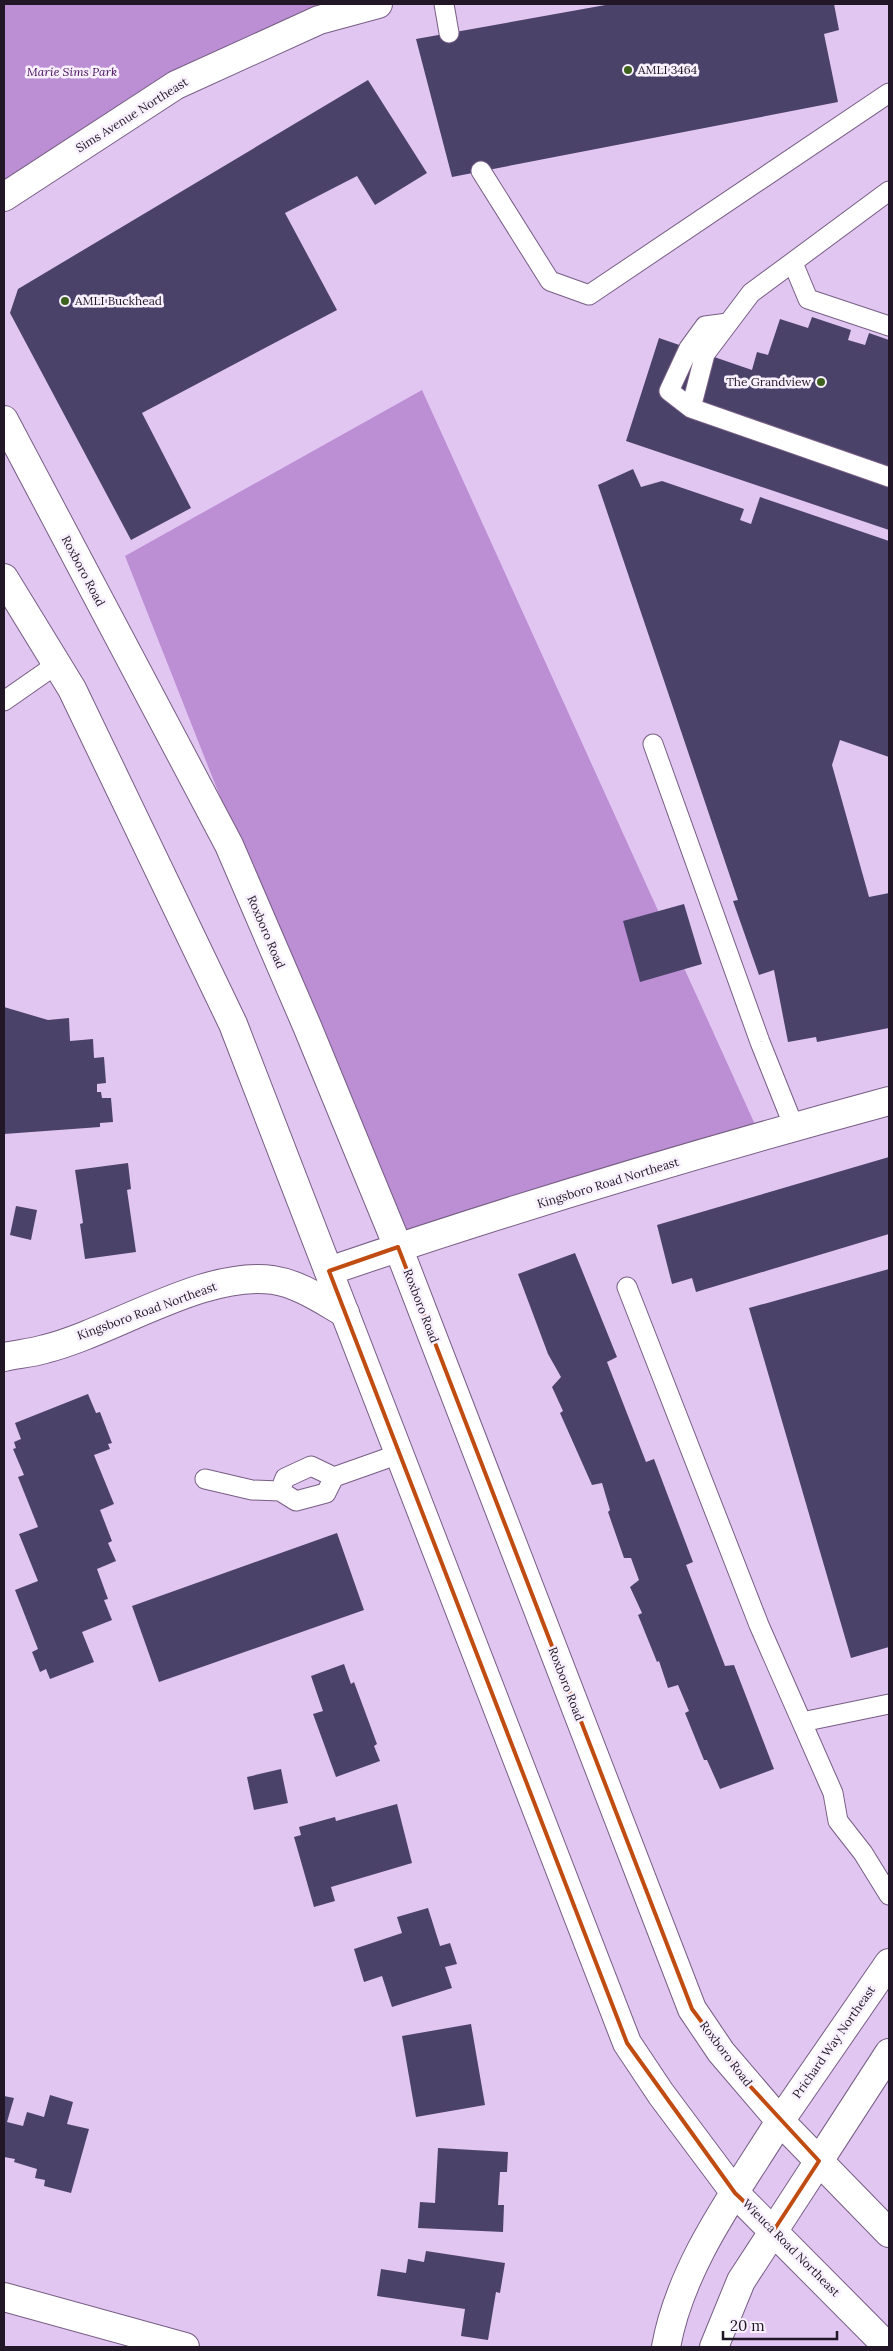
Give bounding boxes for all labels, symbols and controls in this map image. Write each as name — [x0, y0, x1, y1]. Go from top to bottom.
place label: AMLI 3464 — [637, 62, 698, 77]
park label: Marie Sims Park — [27, 64, 117, 79]
marker: AMLI 3464 — [622, 64, 634, 76]
street label: Sims Avenue Northeast — [73, 74, 191, 155]
place label: AMLI Buckhead — [74, 293, 162, 308]
marker: AMLI Buckhead — [59, 295, 71, 307]
place label: The Grandview — [726, 374, 811, 389]
marker: The Grandview — [815, 376, 827, 388]
street label: Roxboro Road — [59, 533, 108, 609]
street label: Roxboro Road — [244, 893, 289, 971]
street label: Kingsboro Road Northeast — [535, 1154, 681, 1211]
street label: Roxboro Road — [401, 1267, 442, 1345]
street label: Kingsboro Road Northeast — [75, 1278, 219, 1343]
street label: Roxboro Road — [546, 1645, 587, 1723]
street label: Prichard Way Northeast — [789, 1982, 878, 2101]
street label: Roxboro Road — [697, 2018, 756, 2089]
street label: Wieuca Road Northeast — [740, 2196, 843, 2300]
scale bar — [723, 2308, 837, 2340]
text: 20 m — [730, 2316, 765, 2335]

